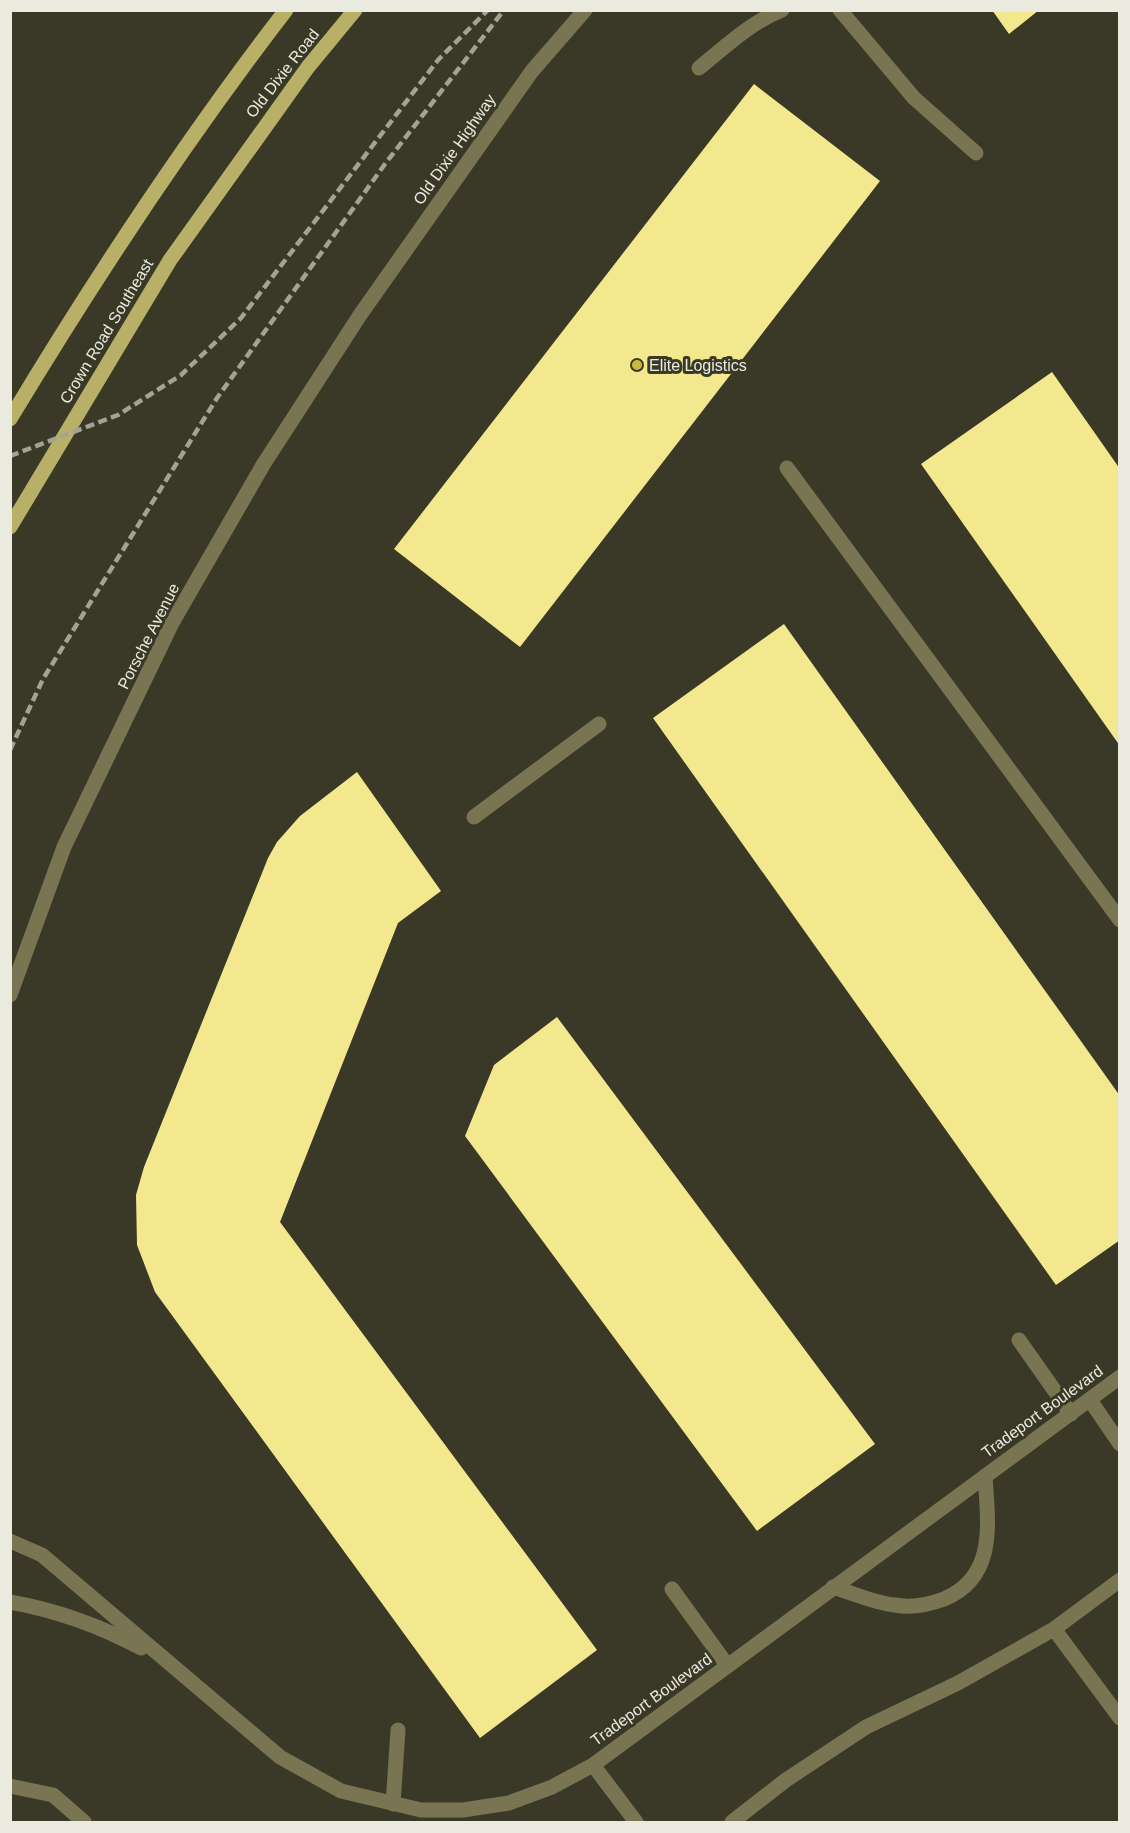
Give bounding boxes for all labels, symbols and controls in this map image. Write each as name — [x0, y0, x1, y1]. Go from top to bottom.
street label: Old Dixie Road — [243, 26, 322, 121]
street label: Old Dixie Highway — [410, 91, 499, 208]
street label: Crown Road Southeast — [57, 256, 157, 407]
place label: Elite Logistics — [649, 357, 747, 374]
marker: Elite Logistics — [630, 358, 644, 372]
street label: Porsche Avenue — [114, 580, 182, 692]
street label: Tradeport Boulevard — [979, 1362, 1106, 1461]
street label: Tradeport Boulevard — [588, 1650, 715, 1749]

